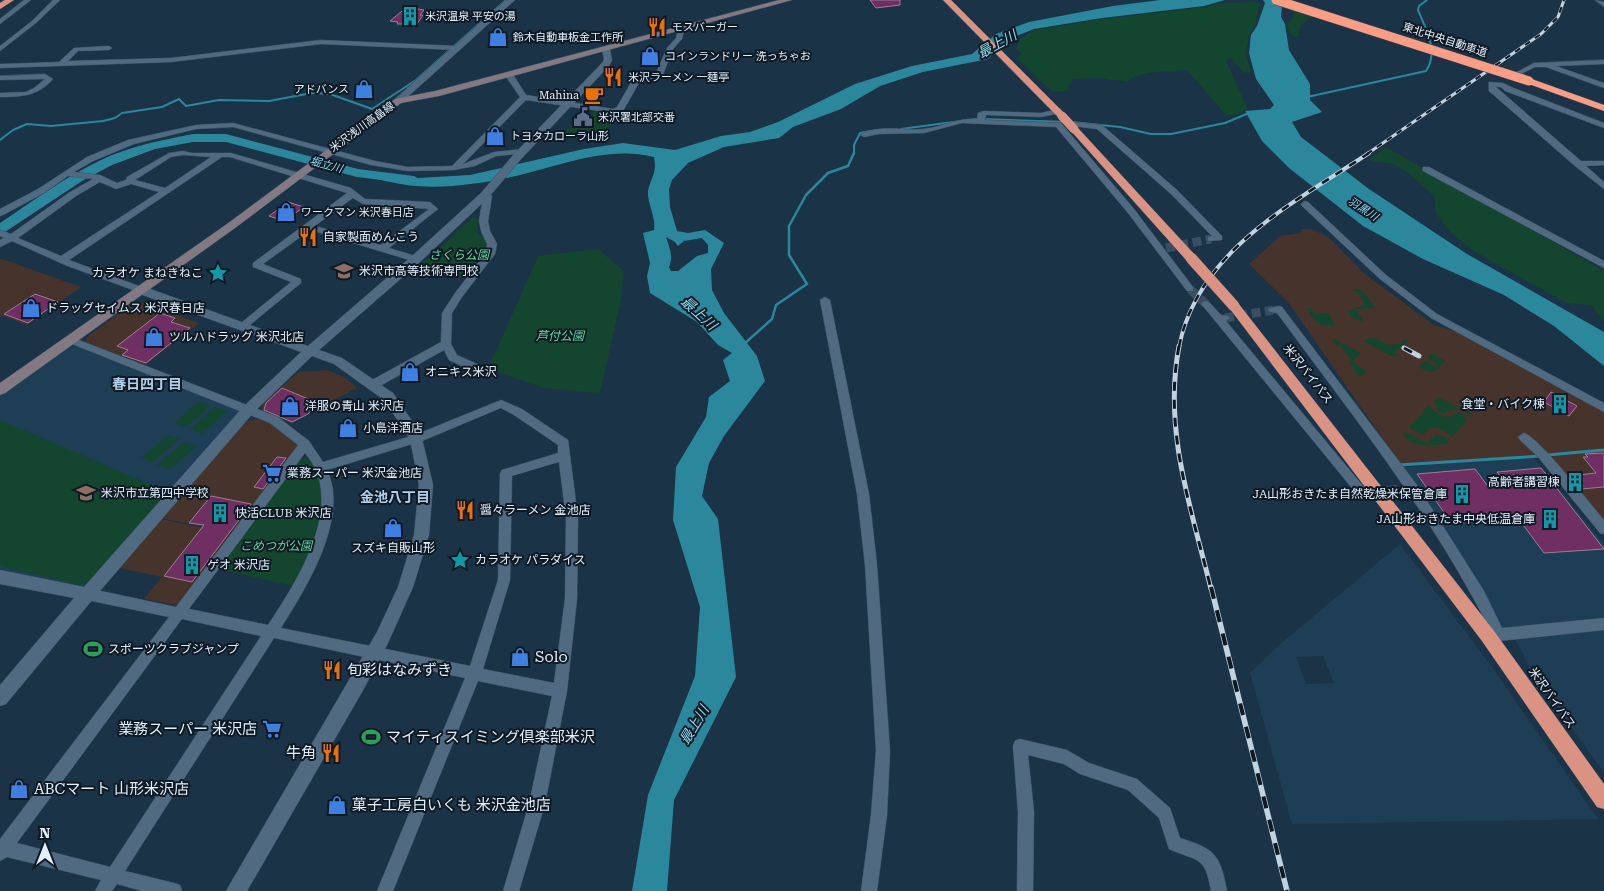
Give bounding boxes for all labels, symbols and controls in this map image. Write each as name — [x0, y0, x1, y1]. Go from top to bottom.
building icon: 米沢温泉 平安の湯 — [399, 5, 421, 27]
place label: 米沢温泉 平安の湯 — [425, 10, 516, 23]
restaurant icon: モスバーガー — [646, 16, 668, 38]
street label: 東北中央自動車道 — [1401, 20, 1489, 60]
place label: モスバーガー — [672, 21, 738, 34]
shop icon: 鈴木自動車板金工作所 — [487, 26, 509, 48]
water label: 最上川 — [975, 26, 1021, 61]
place label: 鈴木自動車板金工作所 — [513, 31, 624, 44]
shop icon: コインランドリー 洗っちゃお — [639, 45, 661, 67]
place label: コインランドリー 洗っちゃお — [665, 50, 811, 63]
restaurant icon: 米沢ラーメン 一麺亭 — [602, 66, 624, 88]
place label: 米沢ラーメン 一麺亭 — [628, 71, 729, 84]
shop icon: アドバンス — [353, 78, 375, 100]
place label: アドバンス — [294, 83, 349, 96]
cafe icon: Mahina — [583, 84, 605, 106]
place label: Mahina — [539, 89, 579, 102]
street label: 米沢浅川高畠線 — [327, 99, 397, 155]
public building icon: 米沢署北部交番 — [572, 106, 594, 128]
place label: 米沢署北部交番 — [598, 111, 675, 124]
shop icon: トヨタカローラ山形 — [484, 125, 506, 147]
place label: トヨタカローラ山形 — [510, 130, 609, 143]
water label: 堀立川 — [308, 154, 345, 176]
water label: 羽黒川 — [1346, 195, 1381, 224]
shop icon: ワークマン 米沢春日店 — [275, 201, 297, 223]
place label: ワークマン 米沢春日店 — [301, 206, 414, 219]
restaurant icon: 自家製面めんこう — [297, 226, 319, 248]
place label: 自家製面めんこう — [323, 230, 419, 244]
park label: さくら公園 — [429, 248, 491, 262]
school or university icon: 米沢市高等技術専門校 — [333, 260, 355, 282]
place icon: カラオケ まねきねこ — [207, 262, 229, 284]
place label: 米沢市高等技術専門校 — [359, 264, 479, 278]
place label: カラオケ まねきねこ — [92, 266, 203, 280]
water label: 最上川 — [678, 293, 721, 334]
shop icon: ドラッグセイムス 米沢春日店 — [20, 297, 42, 319]
place label: ドラッグセイムス 米沢春日店 — [46, 301, 205, 315]
shop icon: ツルハドラッグ 米沢北店 — [143, 326, 165, 348]
park label: 芦付公園 — [536, 329, 586, 343]
place label: ツルハドラッグ 米沢北店 — [169, 330, 304, 344]
street label: 米沢バイパス — [1280, 341, 1336, 407]
shop icon: オニキス米沢 — [399, 361, 421, 383]
place label: オニキス米沢 — [425, 365, 497, 379]
district label: 春日四丁目 — [112, 376, 182, 392]
building icon: 食堂・バイク棟 — [1549, 393, 1571, 415]
shop icon: 洋服の青山 米沢店 — [279, 395, 301, 417]
place label: 食堂・バイク棟 — [1461, 397, 1545, 411]
place label: 洋服の青山 米沢店 — [305, 399, 404, 413]
shop icon: 小島洋酒店 — [337, 417, 359, 439]
place label: 小島洋酒店 — [363, 421, 423, 435]
supermarket icon: 業務スーパー 米沢金池店 — [261, 462, 283, 484]
place label: 業務スーパー 米沢金池店 — [287, 466, 422, 480]
building icon: 高齢者講習棟 — [1564, 471, 1586, 493]
place label: 高齢者講習棟 — [1488, 475, 1560, 489]
school or university icon: 米沢市立第四中学校 — [75, 482, 97, 504]
building icon: JA山形おきたま自然乾燥米保管倉庫 — [1451, 483, 1473, 505]
place label: 米沢市立第四中学校 — [101, 486, 209, 500]
place label: JA山形おきたま自然乾燥米保管倉庫 — [1252, 487, 1447, 501]
district label: 金池八丁目 — [360, 489, 430, 505]
restaurant icon: 醤々ラーメン 金池店 — [454, 499, 476, 521]
building icon: 快活CLUB 米沢店 — [209, 502, 231, 524]
place label: 醤々ラーメン 金池店 — [480, 503, 591, 517]
place label: 快活CLUB 米沢店 — [235, 506, 332, 520]
building icon: JA山形おきたま中央低温倉庫 — [1539, 508, 1561, 530]
place label: JA山形おきたま中央低温倉庫 — [1376, 512, 1535, 526]
shop icon: スズキ自販山形 — [382, 517, 404, 539]
park label: こめつが公園 — [240, 539, 314, 553]
place label: スズキ自販山形 — [351, 541, 435, 555]
place icon: カラオケ パラダイス — [449, 549, 471, 571]
place label: カラオケ パラダイス — [475, 553, 586, 567]
building icon: ゲオ 米沢店 — [181, 554, 203, 576]
place label: ゲオ 米沢店 — [207, 558, 270, 572]
sports icon: スポーツクラブジャンプ — [82, 638, 104, 660]
place label: スポーツクラブジャンプ — [108, 642, 239, 656]
shop icon: Solo — [509, 646, 531, 668]
place label: Solo — [535, 648, 568, 666]
restaurant icon: 旬彩はなみずき — [321, 659, 343, 681]
place label: 旬彩はなみずき — [347, 661, 452, 679]
street label: 米沢バイパス — [1526, 665, 1578, 731]
water label: 最上川 — [676, 701, 713, 747]
supermarket icon: 業務スーパー 米沢店 — [261, 718, 283, 740]
place label: 業務スーパー 米沢店 — [118, 720, 257, 738]
sports icon: マイティスイミング倶楽部米沢 — [360, 726, 382, 748]
place label: マイティスイミング倶楽部米沢 — [386, 728, 595, 746]
restaurant icon: 牛角 — [320, 742, 342, 764]
place label: 牛角 — [286, 744, 316, 762]
shop icon: ABCマート 山形米沢店 — [8, 778, 30, 800]
place label: ABCマート 山形米沢店 — [34, 780, 189, 798]
shop icon: 菓子工房白いくも 米沢金池店 — [326, 794, 348, 816]
place label: 菓子工房白いくも 米沢金池店 — [352, 796, 551, 814]
north arrow — [20, 821, 70, 871]
text: N — [40, 825, 51, 841]

